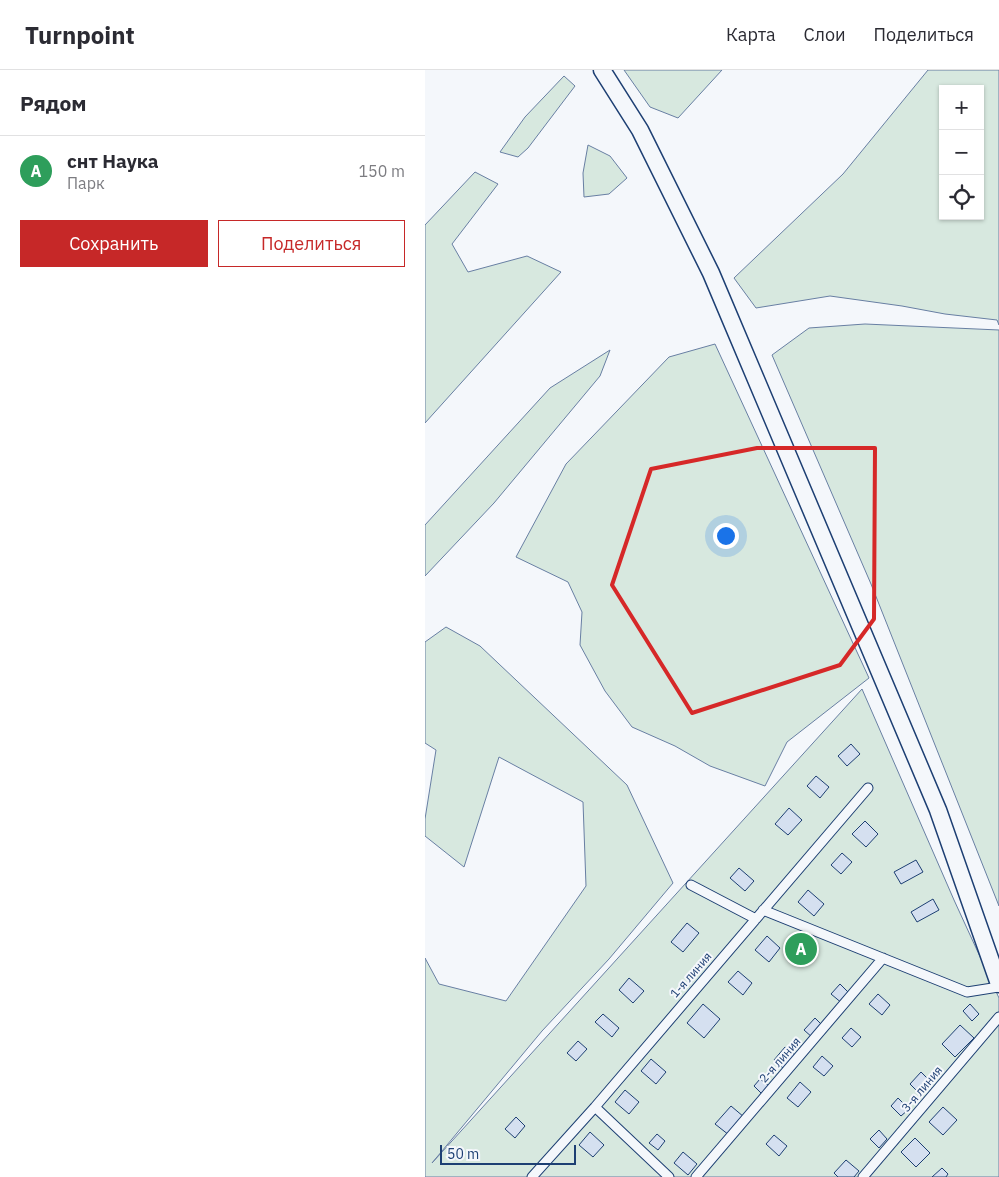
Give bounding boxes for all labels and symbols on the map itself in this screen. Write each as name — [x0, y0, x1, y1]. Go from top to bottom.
your location — [713, 523, 739, 549]
pin: A — [785, 930, 817, 968]
street label: 1-я линия — [667, 949, 715, 1001]
street label: 2-я линия — [756, 1034, 804, 1086]
street label: 3-я линия — [898, 1063, 945, 1115]
scale bar — [440, 1142, 576, 1165]

